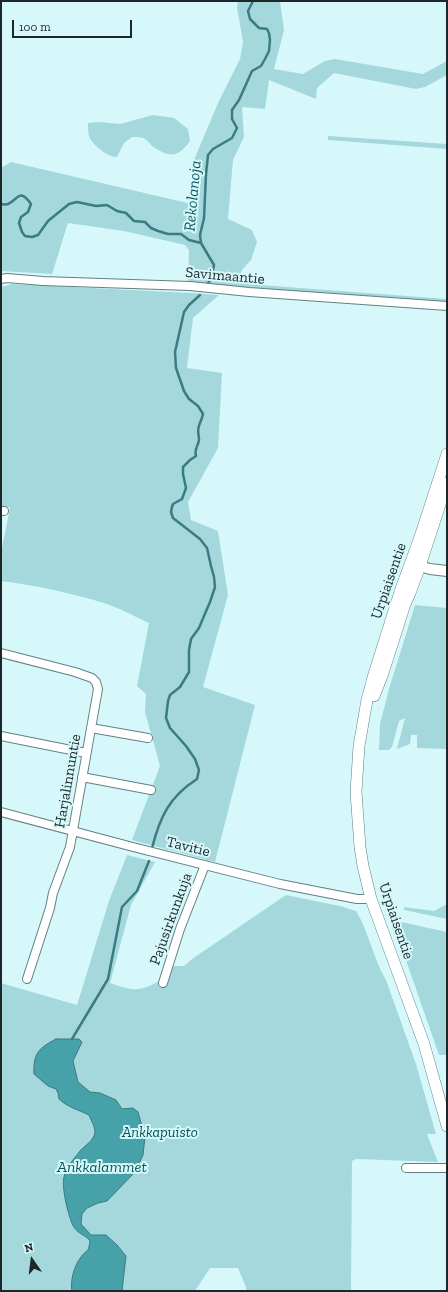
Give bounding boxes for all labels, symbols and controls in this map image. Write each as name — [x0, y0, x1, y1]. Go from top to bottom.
scale bar — [14, 12, 134, 38]
text: 100 m — [19, 20, 51, 34]
water label: Rekolanoja — [180, 160, 206, 232]
street label: Savimaantie — [185, 264, 265, 288]
street label: Urpiaisentie — [368, 540, 410, 622]
street label: Harjalinnuntie — [51, 733, 85, 829]
street label: Tavitie — [164, 833, 212, 861]
street label: Pajusirkunkuja — [146, 870, 196, 968]
street label: Urpiaisentie — [375, 880, 417, 962]
park label: Ankkapuisto — [122, 1124, 198, 1142]
water label: Ankkalammet — [57, 1157, 147, 1177]
north arrow — [12, 1240, 52, 1280]
text: N — [23, 1241, 35, 1255]

